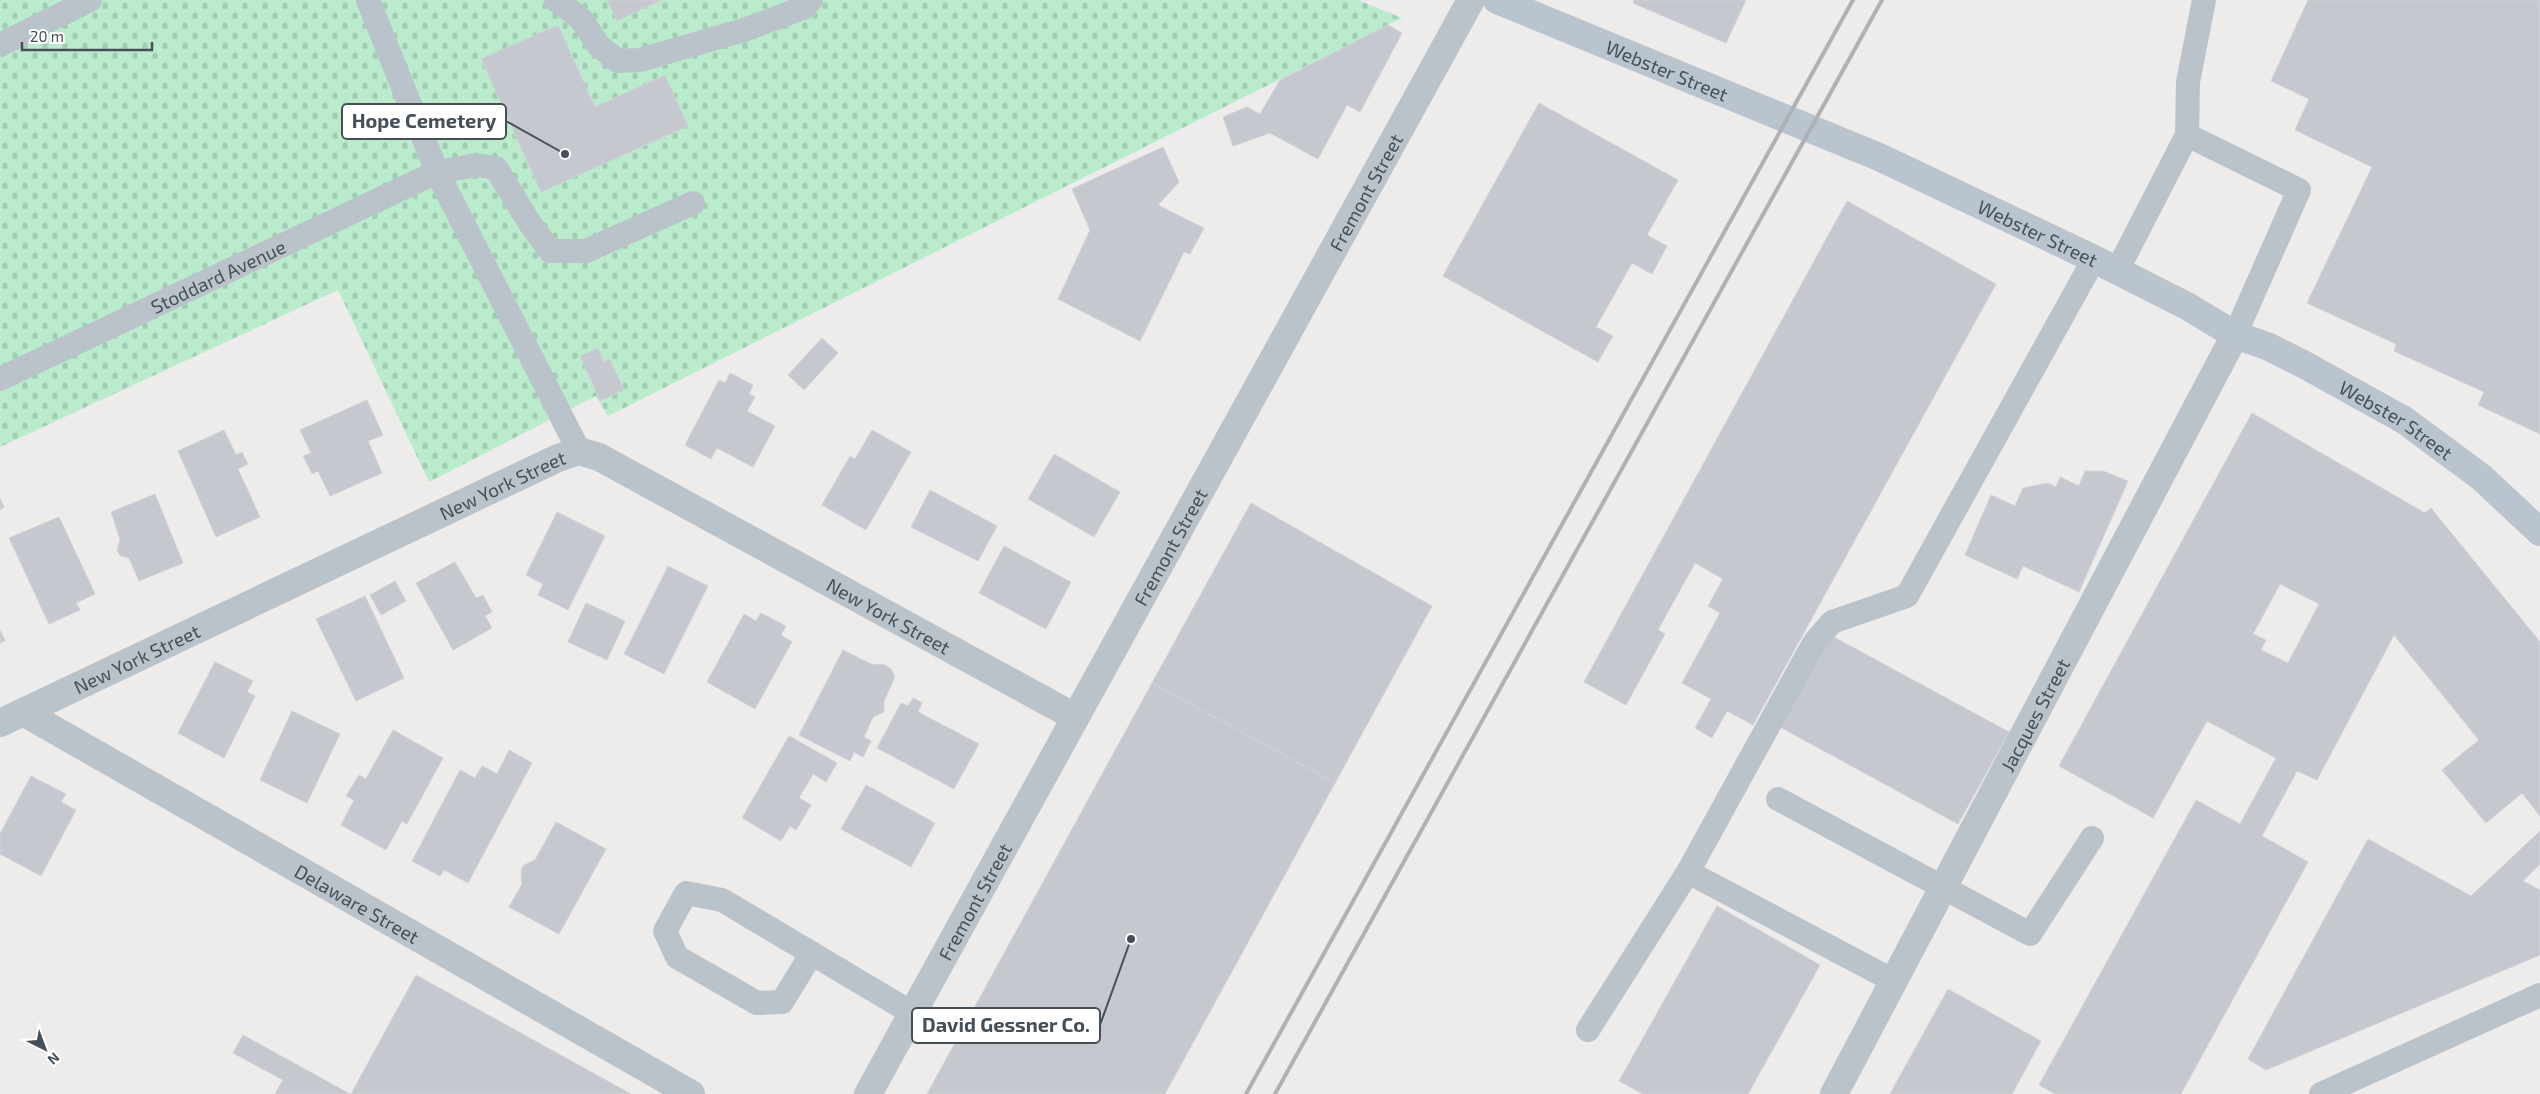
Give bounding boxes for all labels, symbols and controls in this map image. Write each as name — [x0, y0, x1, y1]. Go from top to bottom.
scale bar — [22, 20, 152, 52]
text: 20 m — [30, 27, 64, 45]
street label: Webster Street — [1603, 35, 1732, 105]
callout: Hope Cemetery — [342, 104, 506, 139]
text: Hope Cemetery — [352, 108, 497, 133]
street label: Fremont Street — [1324, 129, 1407, 255]
street label: Webster Street — [1974, 194, 2102, 271]
street label: Stoddard Avenue — [147, 234, 289, 318]
street label: Webster Street — [2336, 375, 2458, 464]
street label: New York Street — [435, 445, 568, 524]
street label: Fremont Street — [1128, 484, 1211, 609]
street label: New York Street — [823, 572, 955, 658]
street label: New York Street — [70, 618, 203, 698]
street label: Jacques Street — [1995, 654, 2074, 775]
street label: Fremont Street — [933, 839, 1016, 964]
street label: Delaware Street — [291, 858, 424, 948]
callout: David Gessner Co. — [912, 1008, 1100, 1043]
text: David Gessner Co. — [922, 1012, 1090, 1036]
north arrow — [20, 1024, 70, 1074]
text: N — [45, 1049, 63, 1069]

